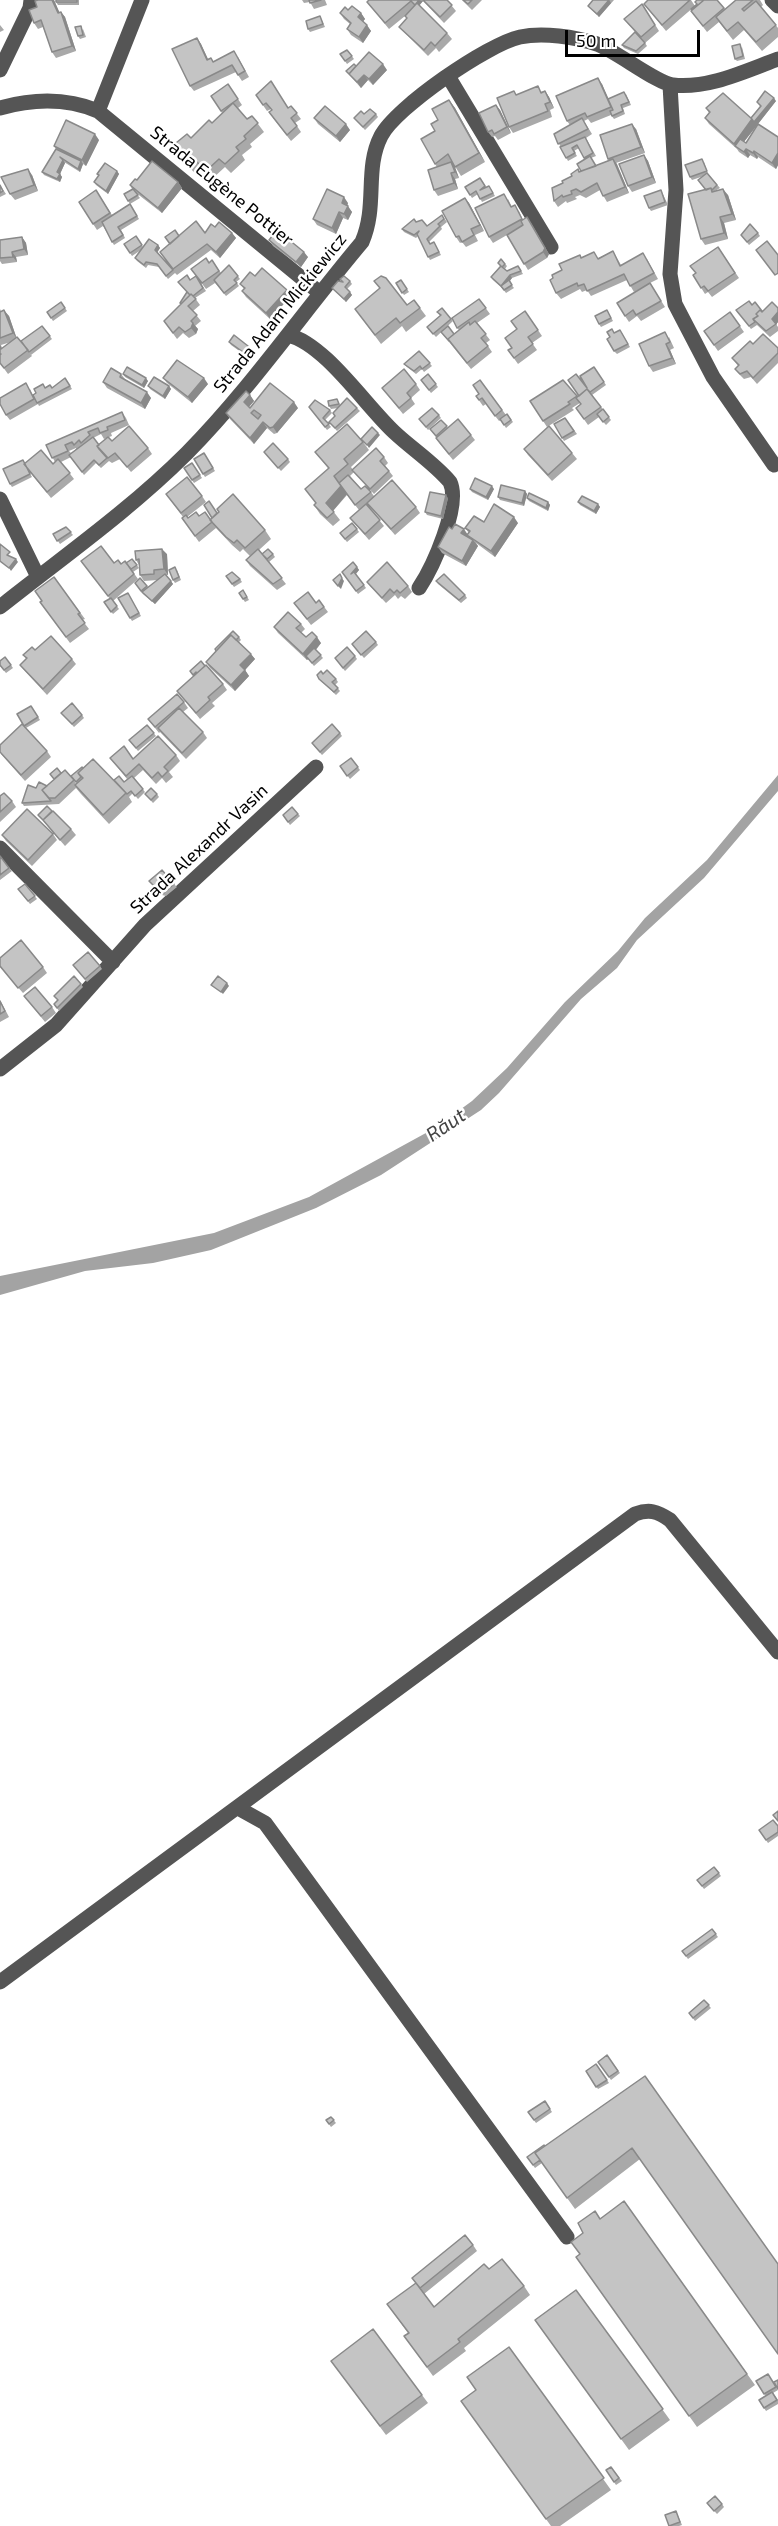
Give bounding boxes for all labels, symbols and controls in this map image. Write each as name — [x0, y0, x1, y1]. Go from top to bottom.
scale bar — [568, 18, 703, 56]
text: 50 m — [576, 29, 616, 51]
street label: Strada Eugène Pottier — [146, 122, 298, 250]
street label: Strada Adam Mickiewicz — [209, 229, 351, 397]
street label: Strada Alexandr Vasin — [126, 780, 272, 918]
water label: Răut — [422, 1103, 470, 1147]

